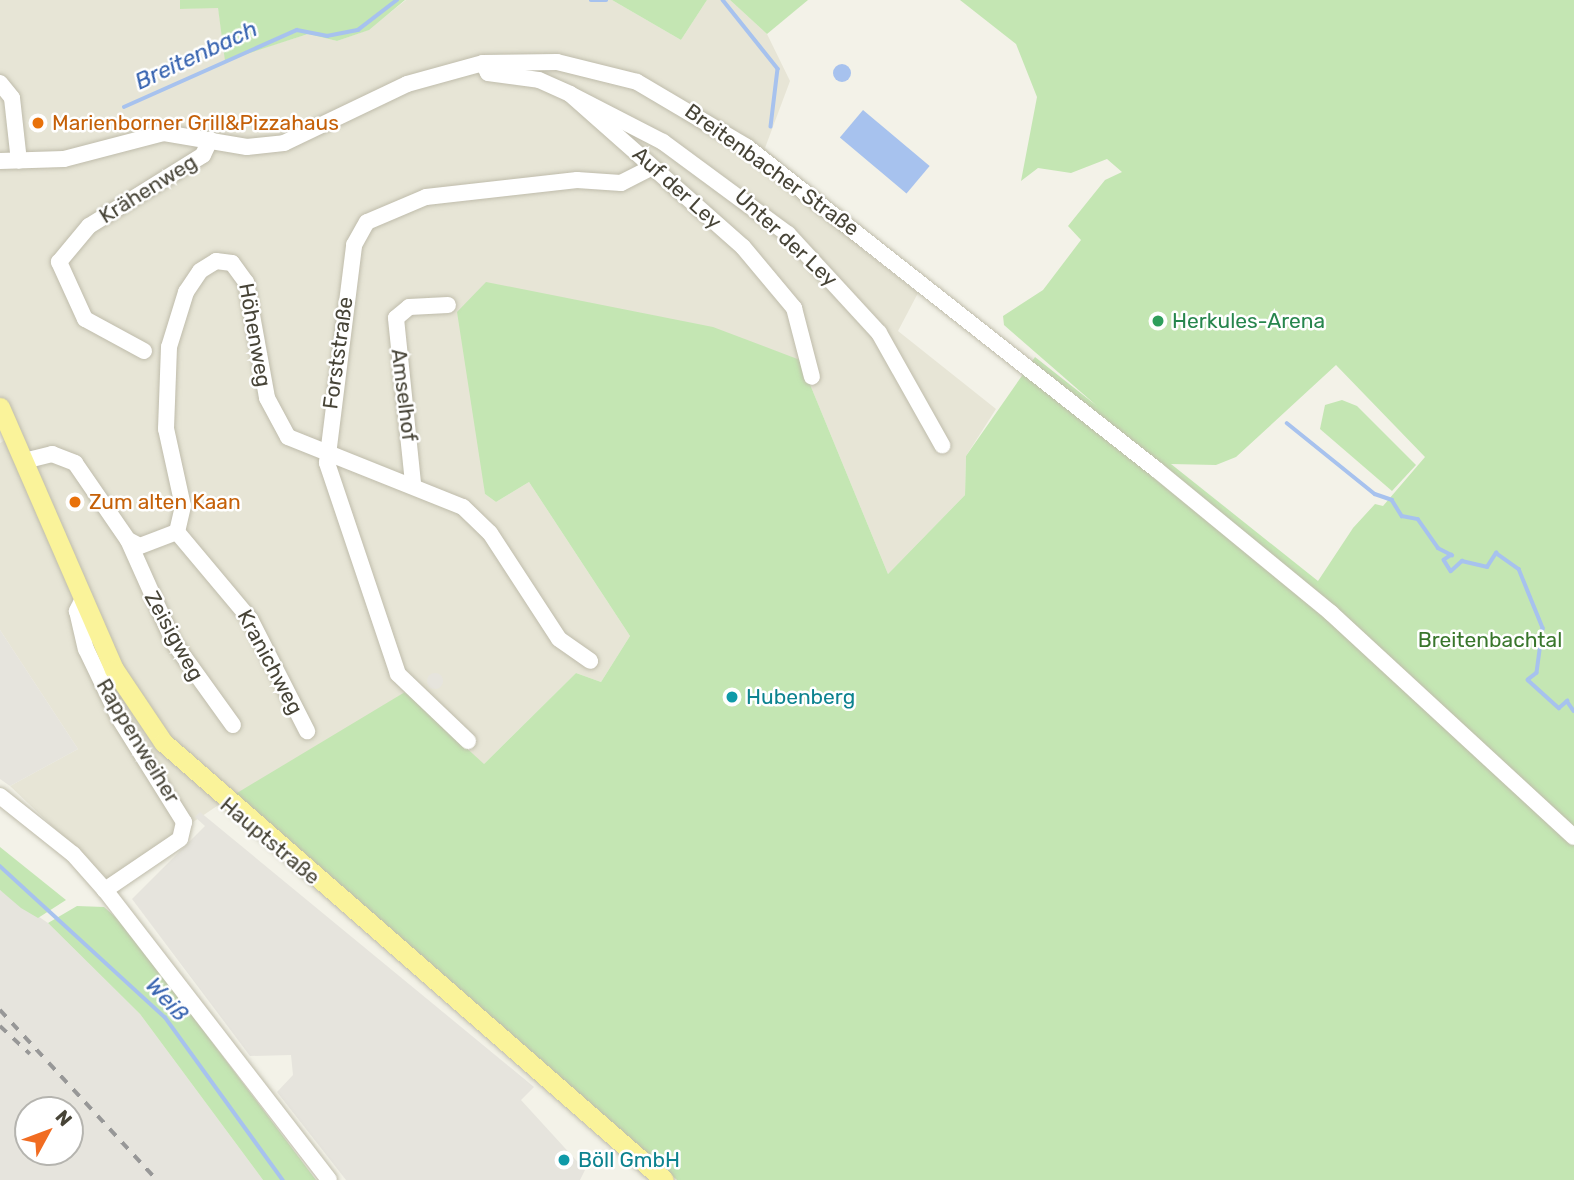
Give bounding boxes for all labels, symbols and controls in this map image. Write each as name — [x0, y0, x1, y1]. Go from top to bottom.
water label: Breitenbach — [130, 15, 262, 95]
street label: Breitenbacher Straße — [680, 98, 864, 242]
place label: Marienborner Grill&Pizzahaus — [52, 110, 339, 136]
marker: Marienborner Grill&Pizzahaus — [30, 115, 46, 131]
street label: Auf der Ley — [627, 141, 727, 235]
street label: Krähenweg — [95, 149, 201, 229]
street label: Unter der Ley — [729, 184, 843, 292]
street label: Höhenweg — [233, 281, 277, 389]
street label: Forststraße — [318, 295, 358, 411]
place label: Herkules-Arena — [1172, 308, 1325, 334]
marker: Herkules-Arena — [1150, 313, 1166, 329]
street label: Amselhof — [386, 347, 422, 443]
place label: Zum alten Kaan — [89, 489, 241, 515]
marker: Zum alten Kaan — [67, 494, 83, 510]
street label: Zeisigweg — [139, 587, 209, 685]
street label: Kranichweg — [232, 605, 308, 719]
park label: Breitenbachtal — [1418, 627, 1562, 653]
street label: Rappenweiher — [91, 674, 185, 808]
place label: Hubenberg — [746, 684, 855, 710]
marker: Hubenberg — [724, 689, 740, 705]
street label: Hauptstraße — [215, 792, 325, 890]
water label: Weiß — [140, 971, 194, 1027]
north arrow — [14, 1096, 84, 1166]
text: N — [51, 1105, 77, 1131]
place label: Böll GmbH — [578, 1147, 680, 1173]
marker: Böll GmbH — [556, 1152, 572, 1168]

